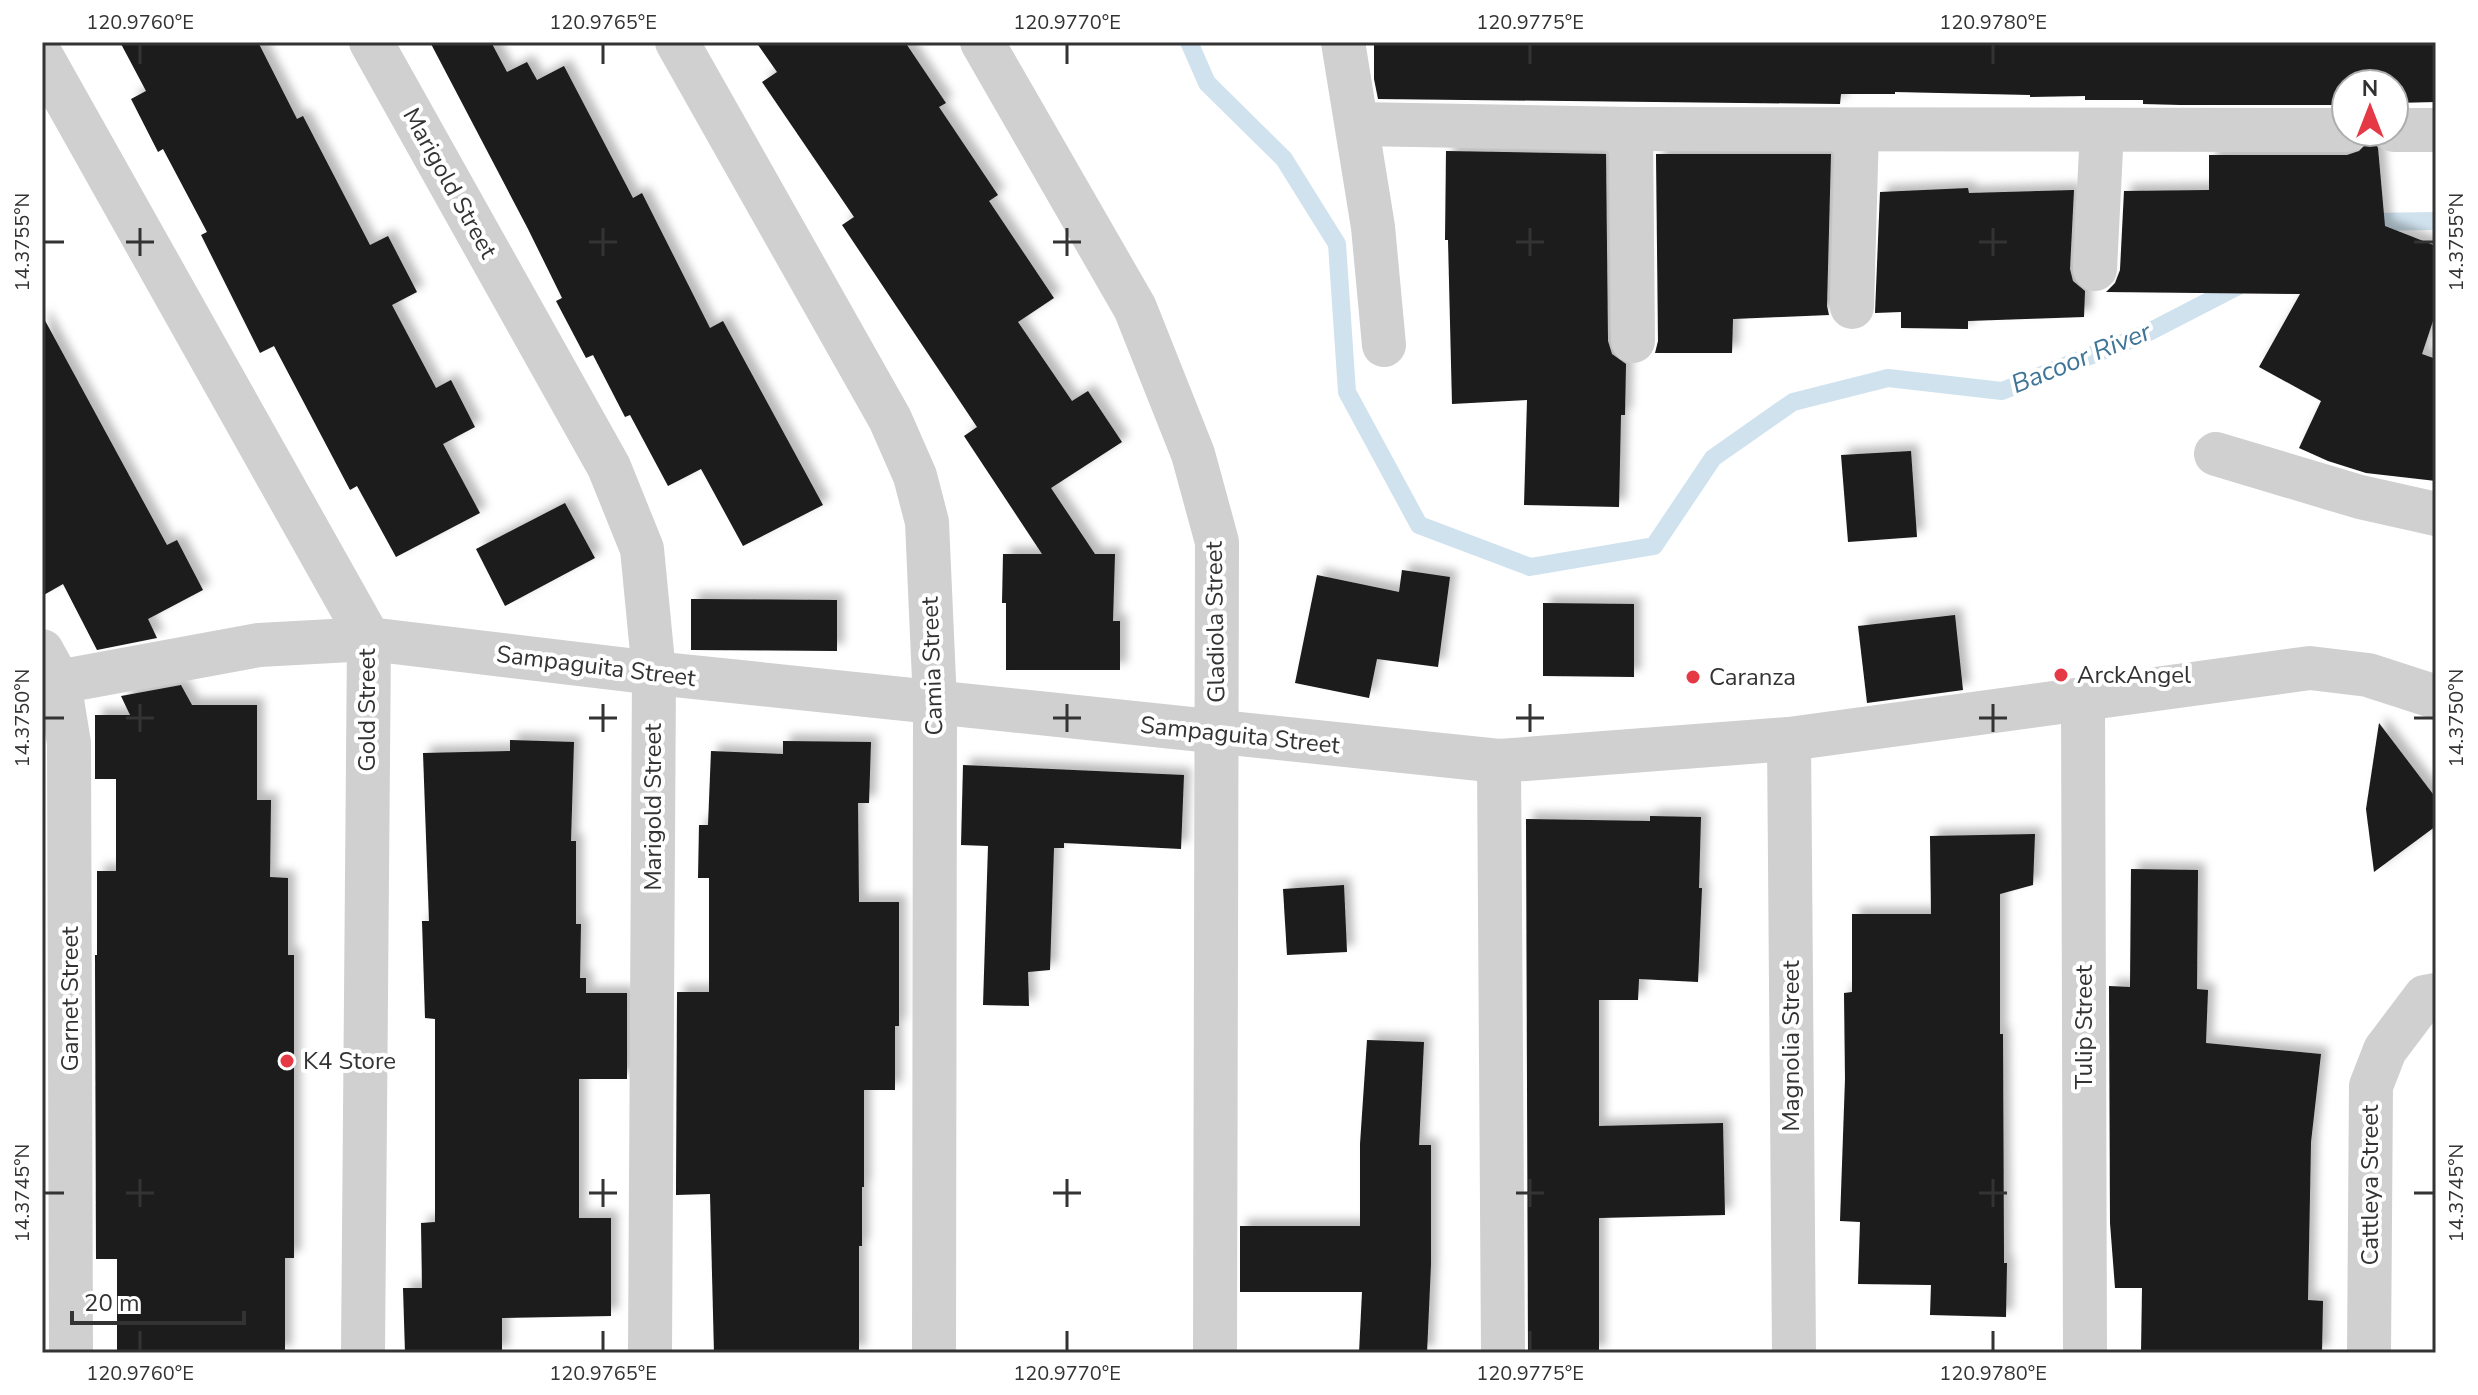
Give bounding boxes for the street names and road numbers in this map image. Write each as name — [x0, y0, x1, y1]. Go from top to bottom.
street label: Marigold Street — [395, 102, 505, 264]
street label: Gladiola Street — [1198, 540, 1232, 703]
street label: Camia Street — [914, 595, 950, 736]
street label: Sampaguita Street — [494, 638, 698, 694]
street label: Gold Street — [351, 648, 383, 772]
street label: Sampaguita Street — [1139, 709, 1342, 761]
street label: Marigold Street — [637, 723, 669, 891]
street label: Garnet Street — [54, 926, 86, 1072]
street label: Magnolia Street — [1775, 960, 1807, 1132]
street label: Tulip Street — [2068, 964, 2100, 1089]
street label: Cattleya Street — [2354, 1104, 2386, 1266]

